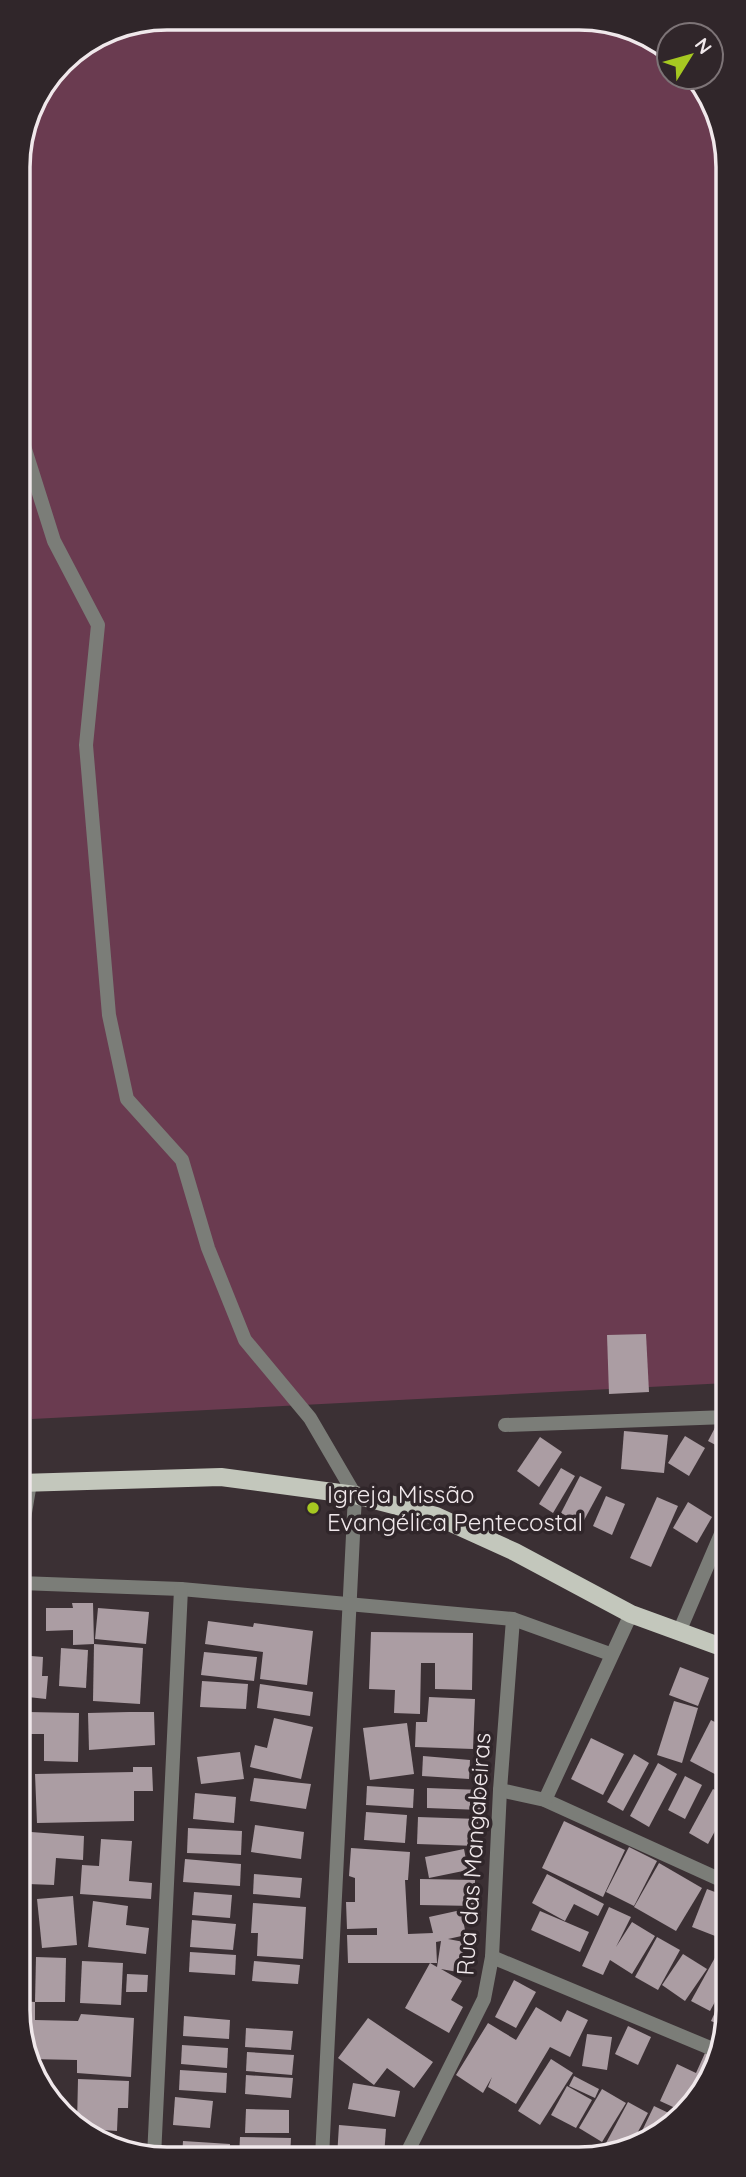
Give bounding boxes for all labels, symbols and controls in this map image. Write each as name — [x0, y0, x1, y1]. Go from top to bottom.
north arrow — [655, 21, 725, 91]
text: N — [690, 33, 717, 59]
place label: Igreja Missão Evangélica Pentecostal — [327, 1479, 583, 1537]
marker: Igreja Missão Evangélica Pentecostal — [305, 1500, 321, 1516]
street label: Rua das Mangabeiras — [450, 1732, 496, 1976]

